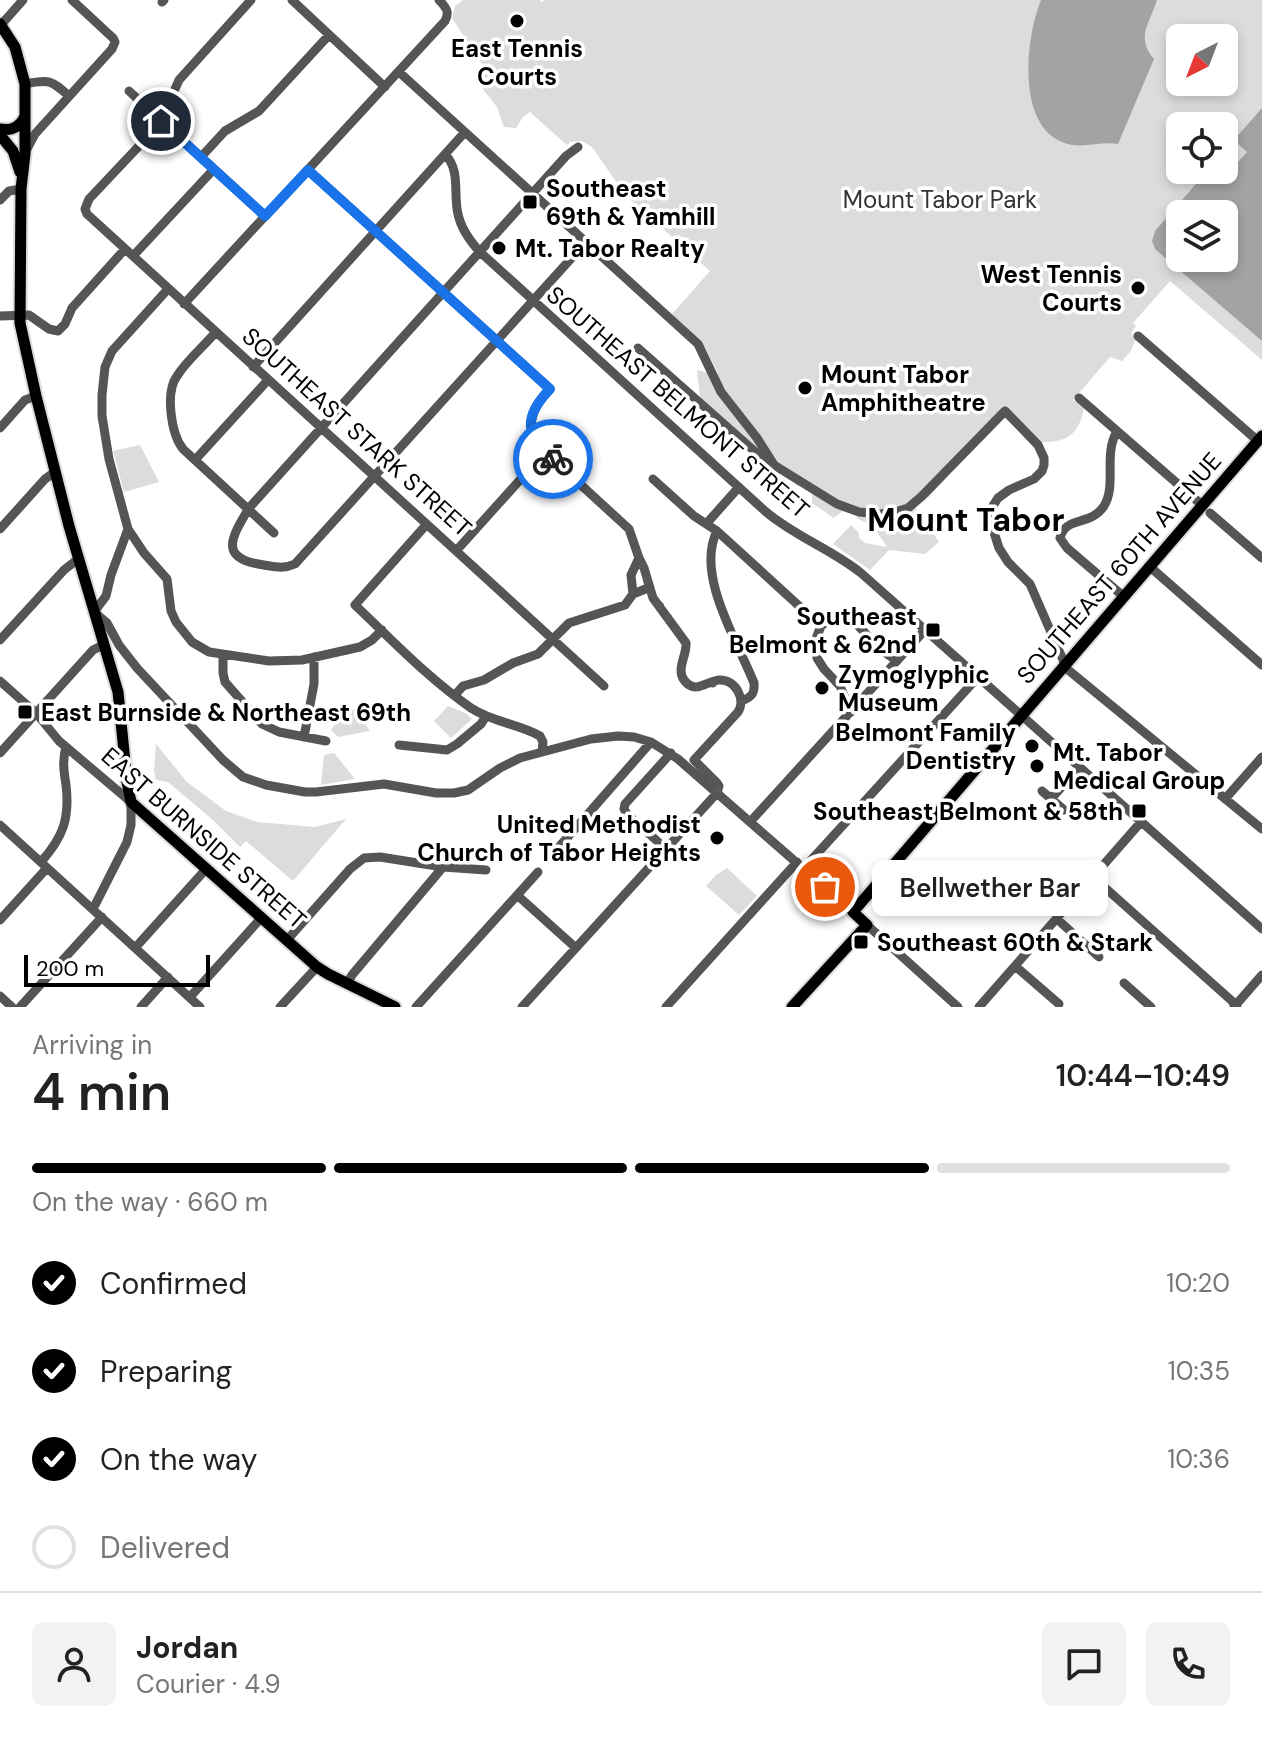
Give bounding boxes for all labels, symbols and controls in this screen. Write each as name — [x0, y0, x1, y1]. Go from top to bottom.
marker: East Tennis Courts — [508, 12, 526, 30]
north arrow — [1166, 24, 1238, 96]
map controls — [1166, 24, 1238, 272]
place label: East Tennis Courts — [451, 33, 583, 92]
pin — [127, 87, 195, 155]
icon: home — [139, 99, 183, 143]
button: locate — [1166, 112, 1238, 184]
place label: Southeast 69th & Yamhill — [546, 173, 715, 232]
park label: Mount Tabor Park — [843, 184, 1037, 215]
marker: Southeast 69th & Yamhill — [521, 193, 539, 211]
button: layers — [1166, 200, 1238, 272]
place label: Mt. Tabor Realty — [515, 233, 705, 264]
marker: Mt. Tabor Realty — [490, 239, 508, 257]
place label: West Tennis Courts — [980, 259, 1122, 318]
street label: SOUTHEAST BELMONT STREET — [540, 279, 816, 525]
marker: West Tennis Courts — [1129, 279, 1147, 297]
street label: SOUTHEAST STARK STREET — [236, 321, 478, 543]
place label: Mount Tabor Amphitheatre — [821, 359, 986, 418]
marker: Mount Tabor Amphitheatre — [796, 379, 814, 397]
courier — [513, 419, 593, 499]
icon: bike — [531, 437, 575, 481]
street label: SOUTHEAST 60TH AVENUE — [1010, 446, 1228, 690]
district label: Mount Tabor — [867, 499, 1065, 541]
place label: Southeast Belmont & 62nd — [729, 601, 917, 660]
marker: Southeast Belmont & 62nd — [924, 621, 942, 639]
place label: Zymoglyphic Museum — [838, 659, 990, 718]
marker: Zymoglyphic Museum — [813, 679, 831, 697]
place label: East Burnside & Northeast 69th — [41, 697, 411, 728]
marker: East Burnside & Northeast 69th — [16, 703, 34, 721]
place label: Belmont Family Dentistry — [835, 717, 1016, 776]
marker: Belmont Family Dentistry — [1023, 737, 1041, 755]
place label: Mt. Tabor Medical Group — [1053, 737, 1225, 796]
street label: EAST BURNSIDE STREET — [95, 740, 313, 936]
marker: Mt. Tabor Medical Group — [1028, 757, 1046, 775]
place label: Southeast Belmont & 58th — [813, 796, 1123, 827]
marker: Southeast Belmont & 58th — [1130, 802, 1148, 820]
place label: United Methodist Church of Tabor Heights — [417, 809, 701, 868]
marker: United Methodist Church of Tabor Heights — [708, 829, 726, 847]
pin — [791, 853, 859, 921]
callout: Bellwether Bar — [873, 859, 1109, 915]
icon: bag — [803, 865, 847, 909]
text: Bellwether Bar — [900, 871, 1080, 905]
place label: Southeast 60th & Stark — [877, 927, 1153, 958]
marker: Southeast 60th & Stark — [852, 933, 870, 951]
scale bar — [24, 951, 210, 987]
text: 200 m — [36, 954, 104, 983]
text: Arriving in — [32, 1028, 152, 1062]
text: 10:44–10:49 — [1056, 1056, 1230, 1095]
text: 4 min — [32, 1058, 171, 1126]
text: On the way · 660 m — [32, 1185, 268, 1219]
icon: check — [32, 1261, 76, 1305]
text: Confirmed — [100, 1264, 247, 1303]
text: 10:20 — [1166, 1266, 1230, 1300]
icon: check — [32, 1349, 76, 1393]
text: Preparing — [100, 1352, 232, 1391]
text: 10:35 — [1168, 1354, 1230, 1388]
icon: check — [32, 1437, 76, 1481]
text: On the way — [100, 1440, 257, 1479]
text: 10:36 — [1167, 1442, 1230, 1476]
text: Delivered — [100, 1528, 230, 1567]
button: person — [32, 1622, 116, 1706]
button: chat — [1042, 1622, 1126, 1706]
button: phone — [1146, 1622, 1230, 1706]
text: Jordan — [136, 1628, 238, 1667]
text: Courier · 4.9 — [136, 1667, 281, 1701]

